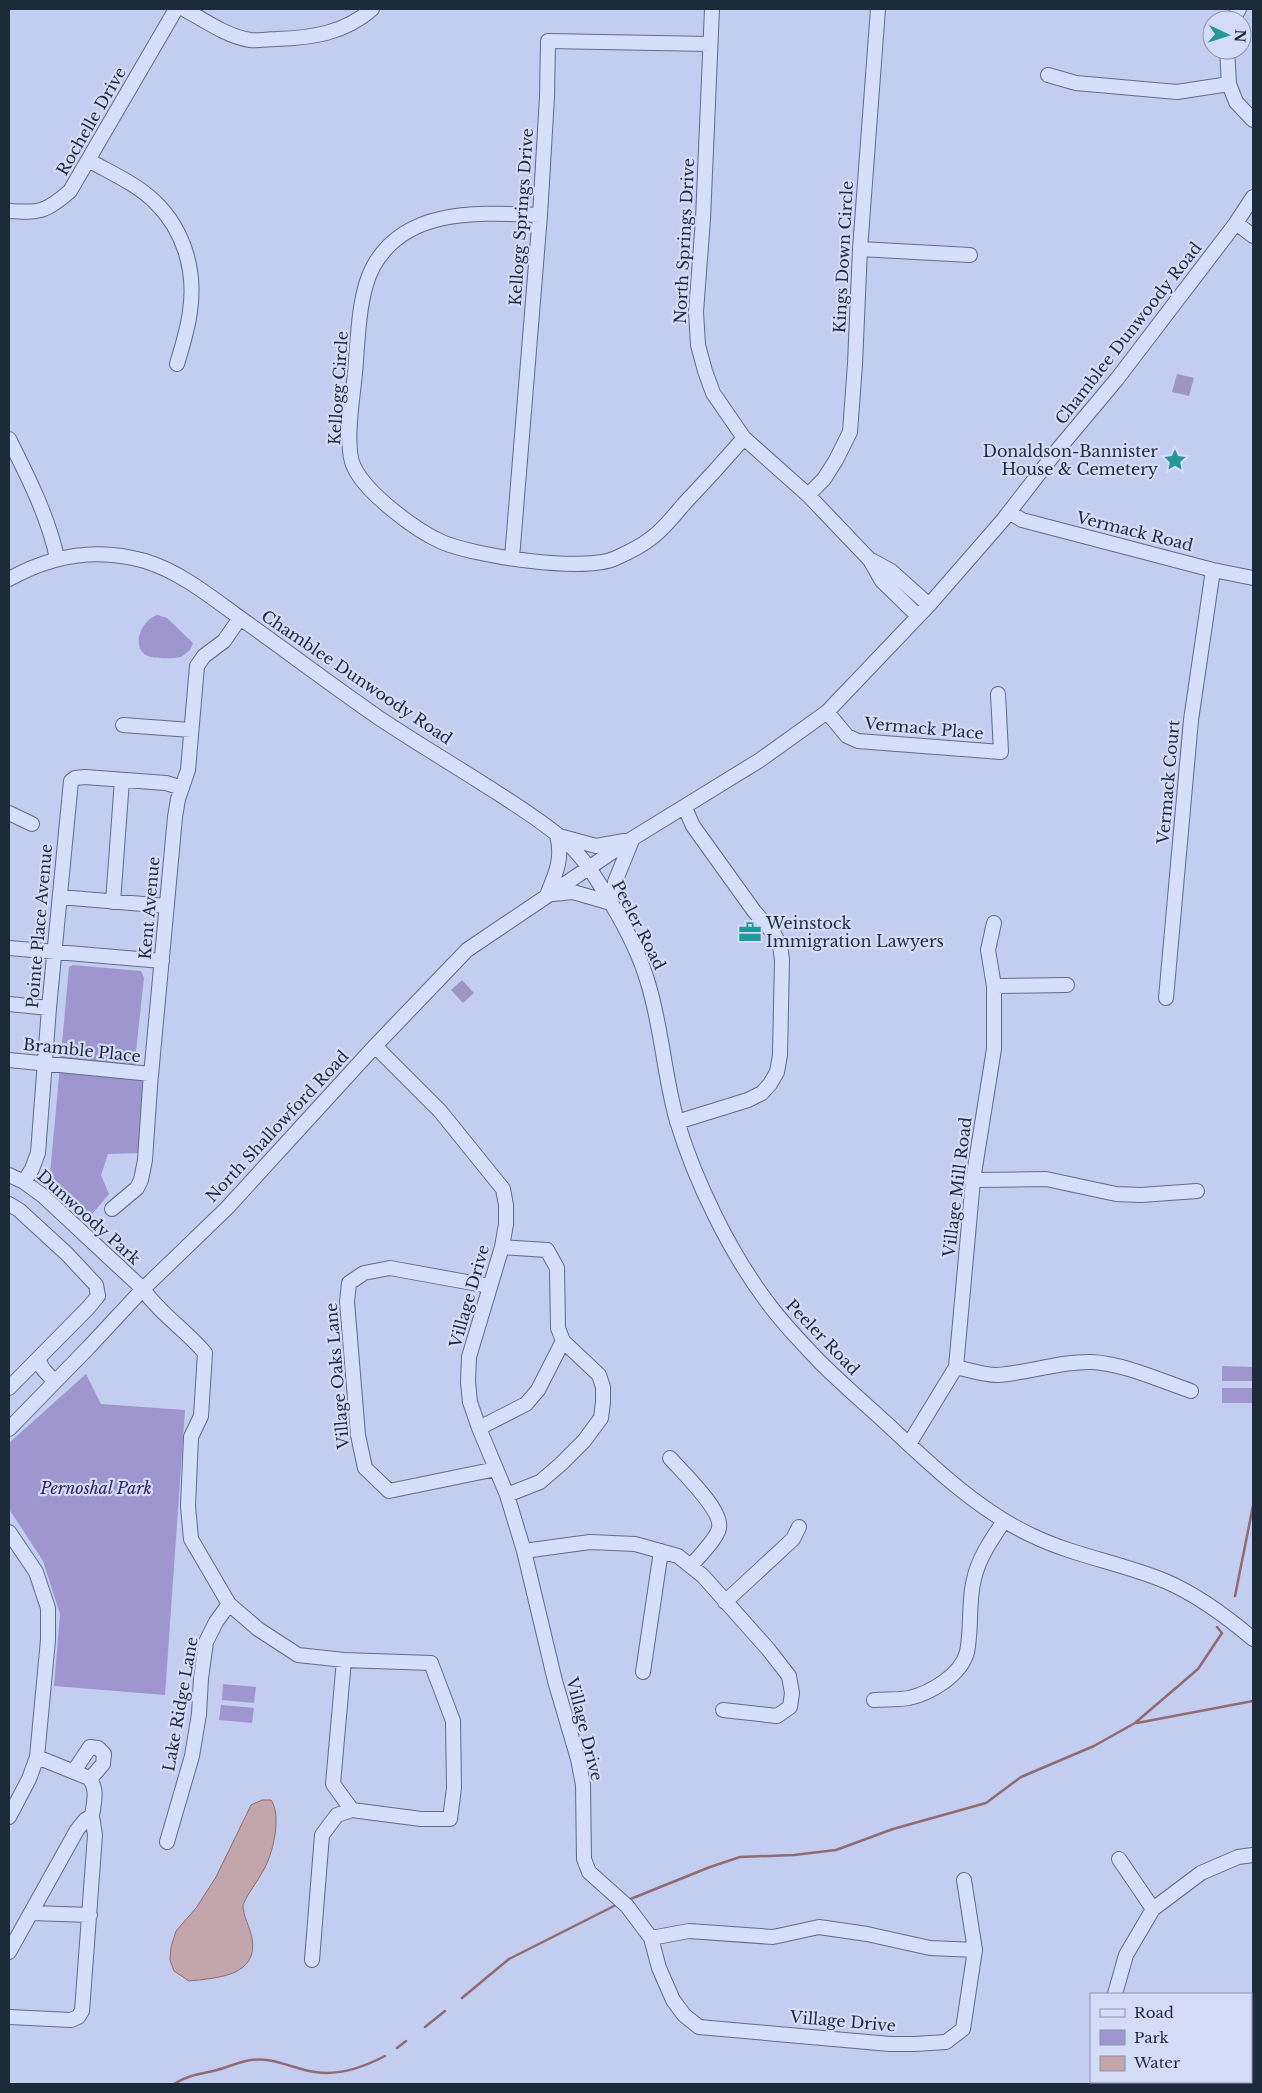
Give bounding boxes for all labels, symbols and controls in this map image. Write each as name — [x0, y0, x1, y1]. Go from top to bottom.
north arrow — [1202, 10, 1252, 60]
text: N — [1231, 29, 1249, 43]
street label: Rochelle Drive — [52, 63, 130, 179]
street label: Kellogg Springs Drive — [505, 127, 537, 307]
street label: North Springs Drive — [670, 158, 698, 324]
street label: Kings Down Circle — [829, 180, 857, 334]
street label: Chamblee Dunwoody Road — [1051, 238, 1206, 428]
street label: Kellogg Circle — [324, 330, 352, 446]
place label: Donaldson-Bannister House & Cemetery — [983, 441, 1159, 479]
place icon: Donaldson-Bannister House & Cemetery — [1162, 447, 1188, 473]
street label: Vermack Road — [1074, 507, 1196, 555]
street label: Chamblee Dunwoody Road — [258, 606, 456, 749]
street label: Vermack Place — [863, 713, 984, 743]
street label: Vermack Court — [1153, 719, 1183, 846]
street label: Pointe Place Avenue — [22, 843, 56, 1009]
street label: Kent Avenue — [135, 856, 163, 960]
street label: Peeler Road — [608, 877, 670, 973]
place label: Weinstock Immigration Lawyers — [765, 913, 944, 951]
office icon: Weinstock Immigration Lawyers — [737, 919, 763, 945]
street label: Bramble Place — [22, 1034, 142, 1066]
street label: North Shallowford Road — [201, 1046, 353, 1206]
street label: Village Mill Road — [938, 1116, 976, 1259]
street label: Dunwoody Park — [33, 1165, 145, 1269]
street label: Village Drive — [444, 1242, 493, 1351]
street label: Peeler Road — [782, 1295, 864, 1379]
street label: Village Oaks Lane — [321, 1302, 353, 1451]
park label: Pernoshal Park — [39, 1478, 152, 1498]
street label: Lake Ridge Lane — [158, 1635, 202, 1773]
street label: Village Drive — [562, 1674, 608, 1783]
legend — [1090, 1993, 1252, 2083]
text: Road — [1134, 2003, 1174, 2022]
street label: Village Drive — [788, 2006, 897, 2036]
text: Park — [1134, 2028, 1170, 2047]
text: Water — [1133, 2053, 1181, 2072]

